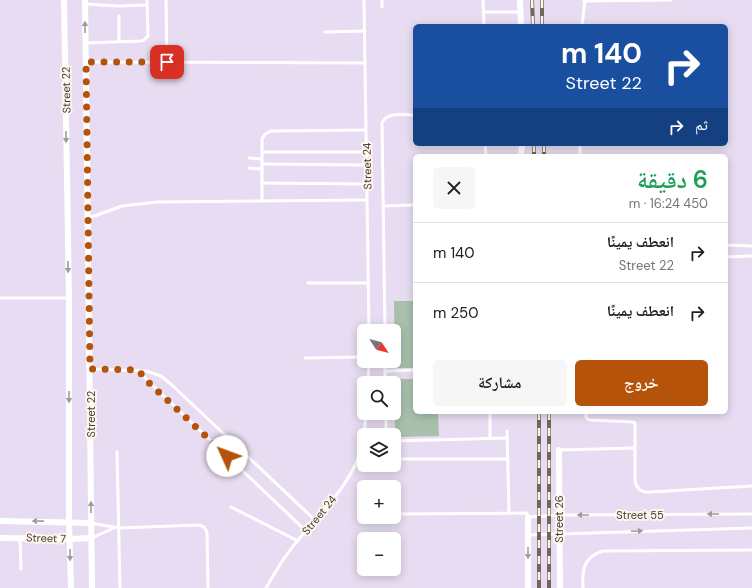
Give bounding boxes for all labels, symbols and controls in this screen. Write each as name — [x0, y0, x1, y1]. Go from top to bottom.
one-way arrow — [82, 20, 88, 33]
text: 140 m — [561, 35, 642, 72]
icon: right — [656, 40, 708, 92]
pin — [150, 45, 184, 79]
icon: arrive — [156, 51, 178, 73]
street label: Street 22 — [59, 66, 73, 114]
text: Street 22 — [565, 71, 642, 95]
text: ثم — [695, 115, 708, 135]
icon: right — [665, 116, 687, 138]
one-way arrow — [63, 131, 69, 144]
street label: Street 24 — [360, 142, 374, 190]
text: 6 دقيقة — [637, 164, 708, 195]
button: close — [433, 167, 475, 209]
text: 450 m · 16:24 — [629, 195, 708, 212]
text: انعطف يمينًا — [607, 232, 674, 252]
icon: right — [686, 242, 708, 264]
text: 140 m — [433, 243, 474, 263]
text: Street 22 — [619, 257, 674, 274]
one-way arrow — [65, 261, 71, 274]
text: انعطف يمينًا — [607, 301, 674, 321]
icon: right — [686, 302, 708, 324]
text: 250 m — [433, 303, 478, 323]
north arrow — [357, 324, 401, 368]
map controls — [357, 324, 401, 576]
button: مشاركة — [433, 360, 567, 406]
button: خروج — [575, 360, 708, 406]
button: search — [357, 376, 401, 420]
one-way arrow — [66, 391, 72, 404]
street label: Street 22 — [84, 391, 98, 437]
button: layers — [357, 428, 401, 472]
position arrow — [206, 435, 248, 477]
button: + — [357, 480, 401, 524]
street label: Street 24 — [299, 492, 339, 538]
street label: Street 26 — [552, 495, 566, 543]
one-way arrow — [88, 500, 94, 513]
street label: Street 55 — [616, 508, 664, 522]
one-way arrow — [706, 511, 719, 517]
one-way arrow — [576, 512, 589, 518]
one-way arrow — [31, 518, 44, 524]
one-way arrow — [631, 528, 644, 534]
street label: Street 7 — [26, 530, 66, 546]
button: − — [357, 532, 401, 576]
one-way arrow — [525, 547, 531, 560]
one-way arrow — [67, 549, 74, 561]

